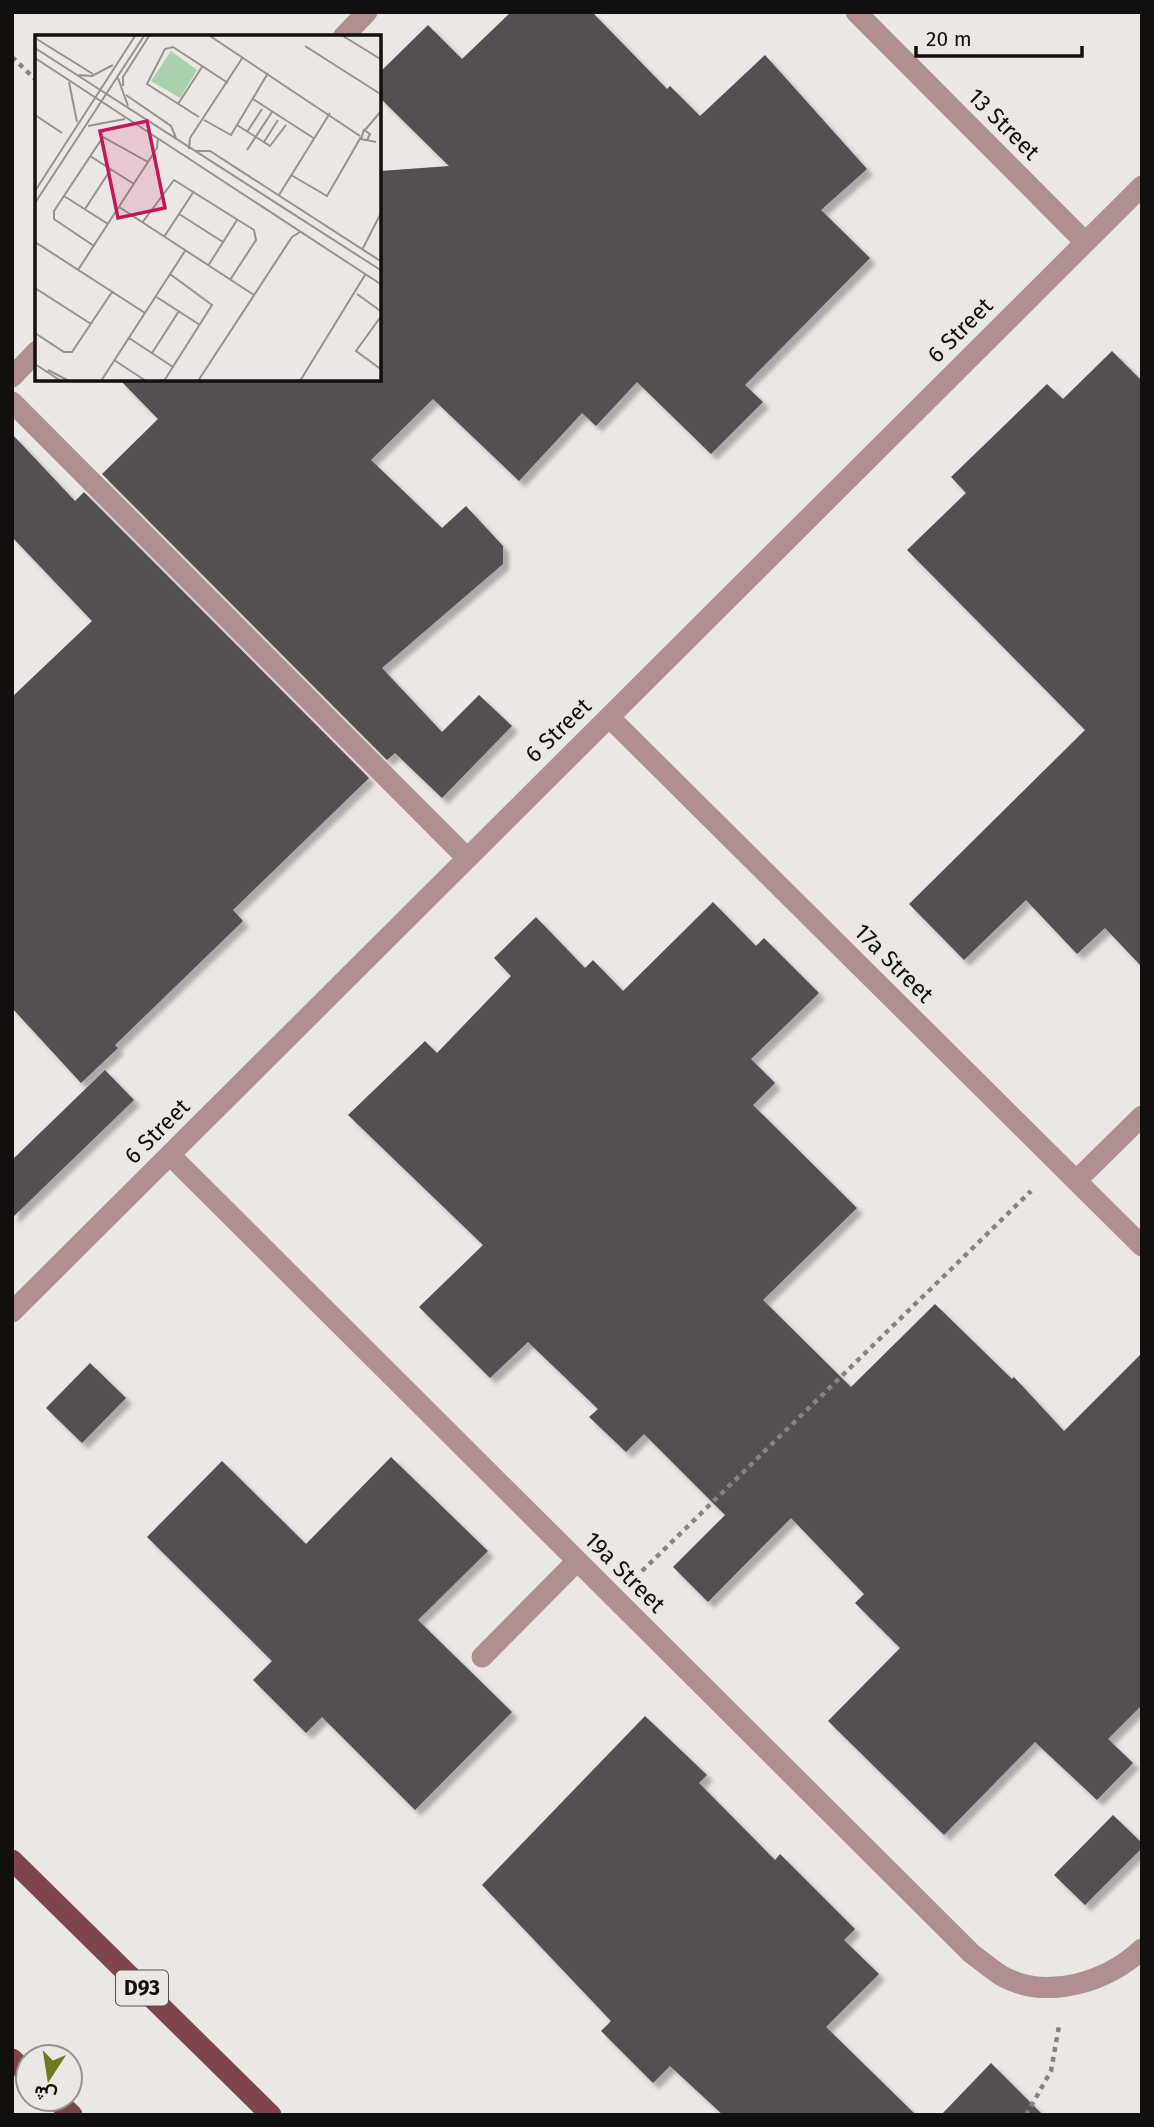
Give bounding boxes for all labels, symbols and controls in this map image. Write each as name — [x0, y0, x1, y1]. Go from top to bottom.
scale bar — [916, 14, 1082, 58]
text: 20 m — [926, 26, 972, 52]
inset map — [35, 35, 382, 382]
street label: 13 Street — [962, 82, 1046, 166]
street label: 6 Street — [922, 291, 999, 368]
street label: 6 Street — [519, 691, 597, 768]
street label: 17a Street — [849, 918, 940, 1009]
street label: 6 Street — [119, 1092, 196, 1169]
street label: 19a Street — [579, 1526, 672, 1619]
road number: D93 — [116, 1970, 168, 2006]
north arrow — [14, 2043, 84, 2113]
text: ش — [32, 2080, 59, 2108]

